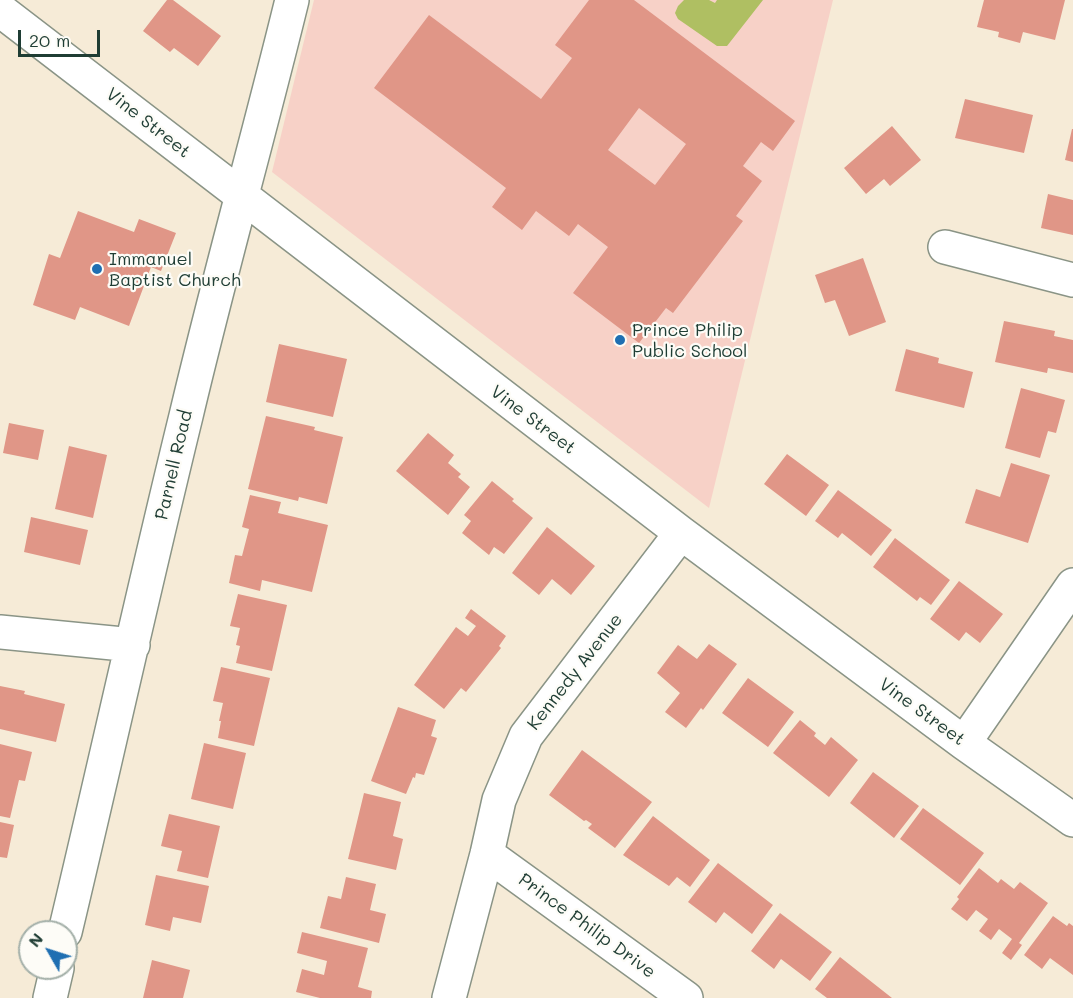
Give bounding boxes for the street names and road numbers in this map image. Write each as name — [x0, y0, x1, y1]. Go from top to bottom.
street label: Vine Street — [101, 83, 195, 163]
street label: Vine Street — [486, 381, 580, 459]
street label: Parnell Road — [151, 408, 197, 522]
street label: Kennedy Avenue — [523, 609, 627, 735]
street label: Vine Street — [875, 674, 969, 750]
street label: Prince Philip Drive — [514, 869, 660, 983]

